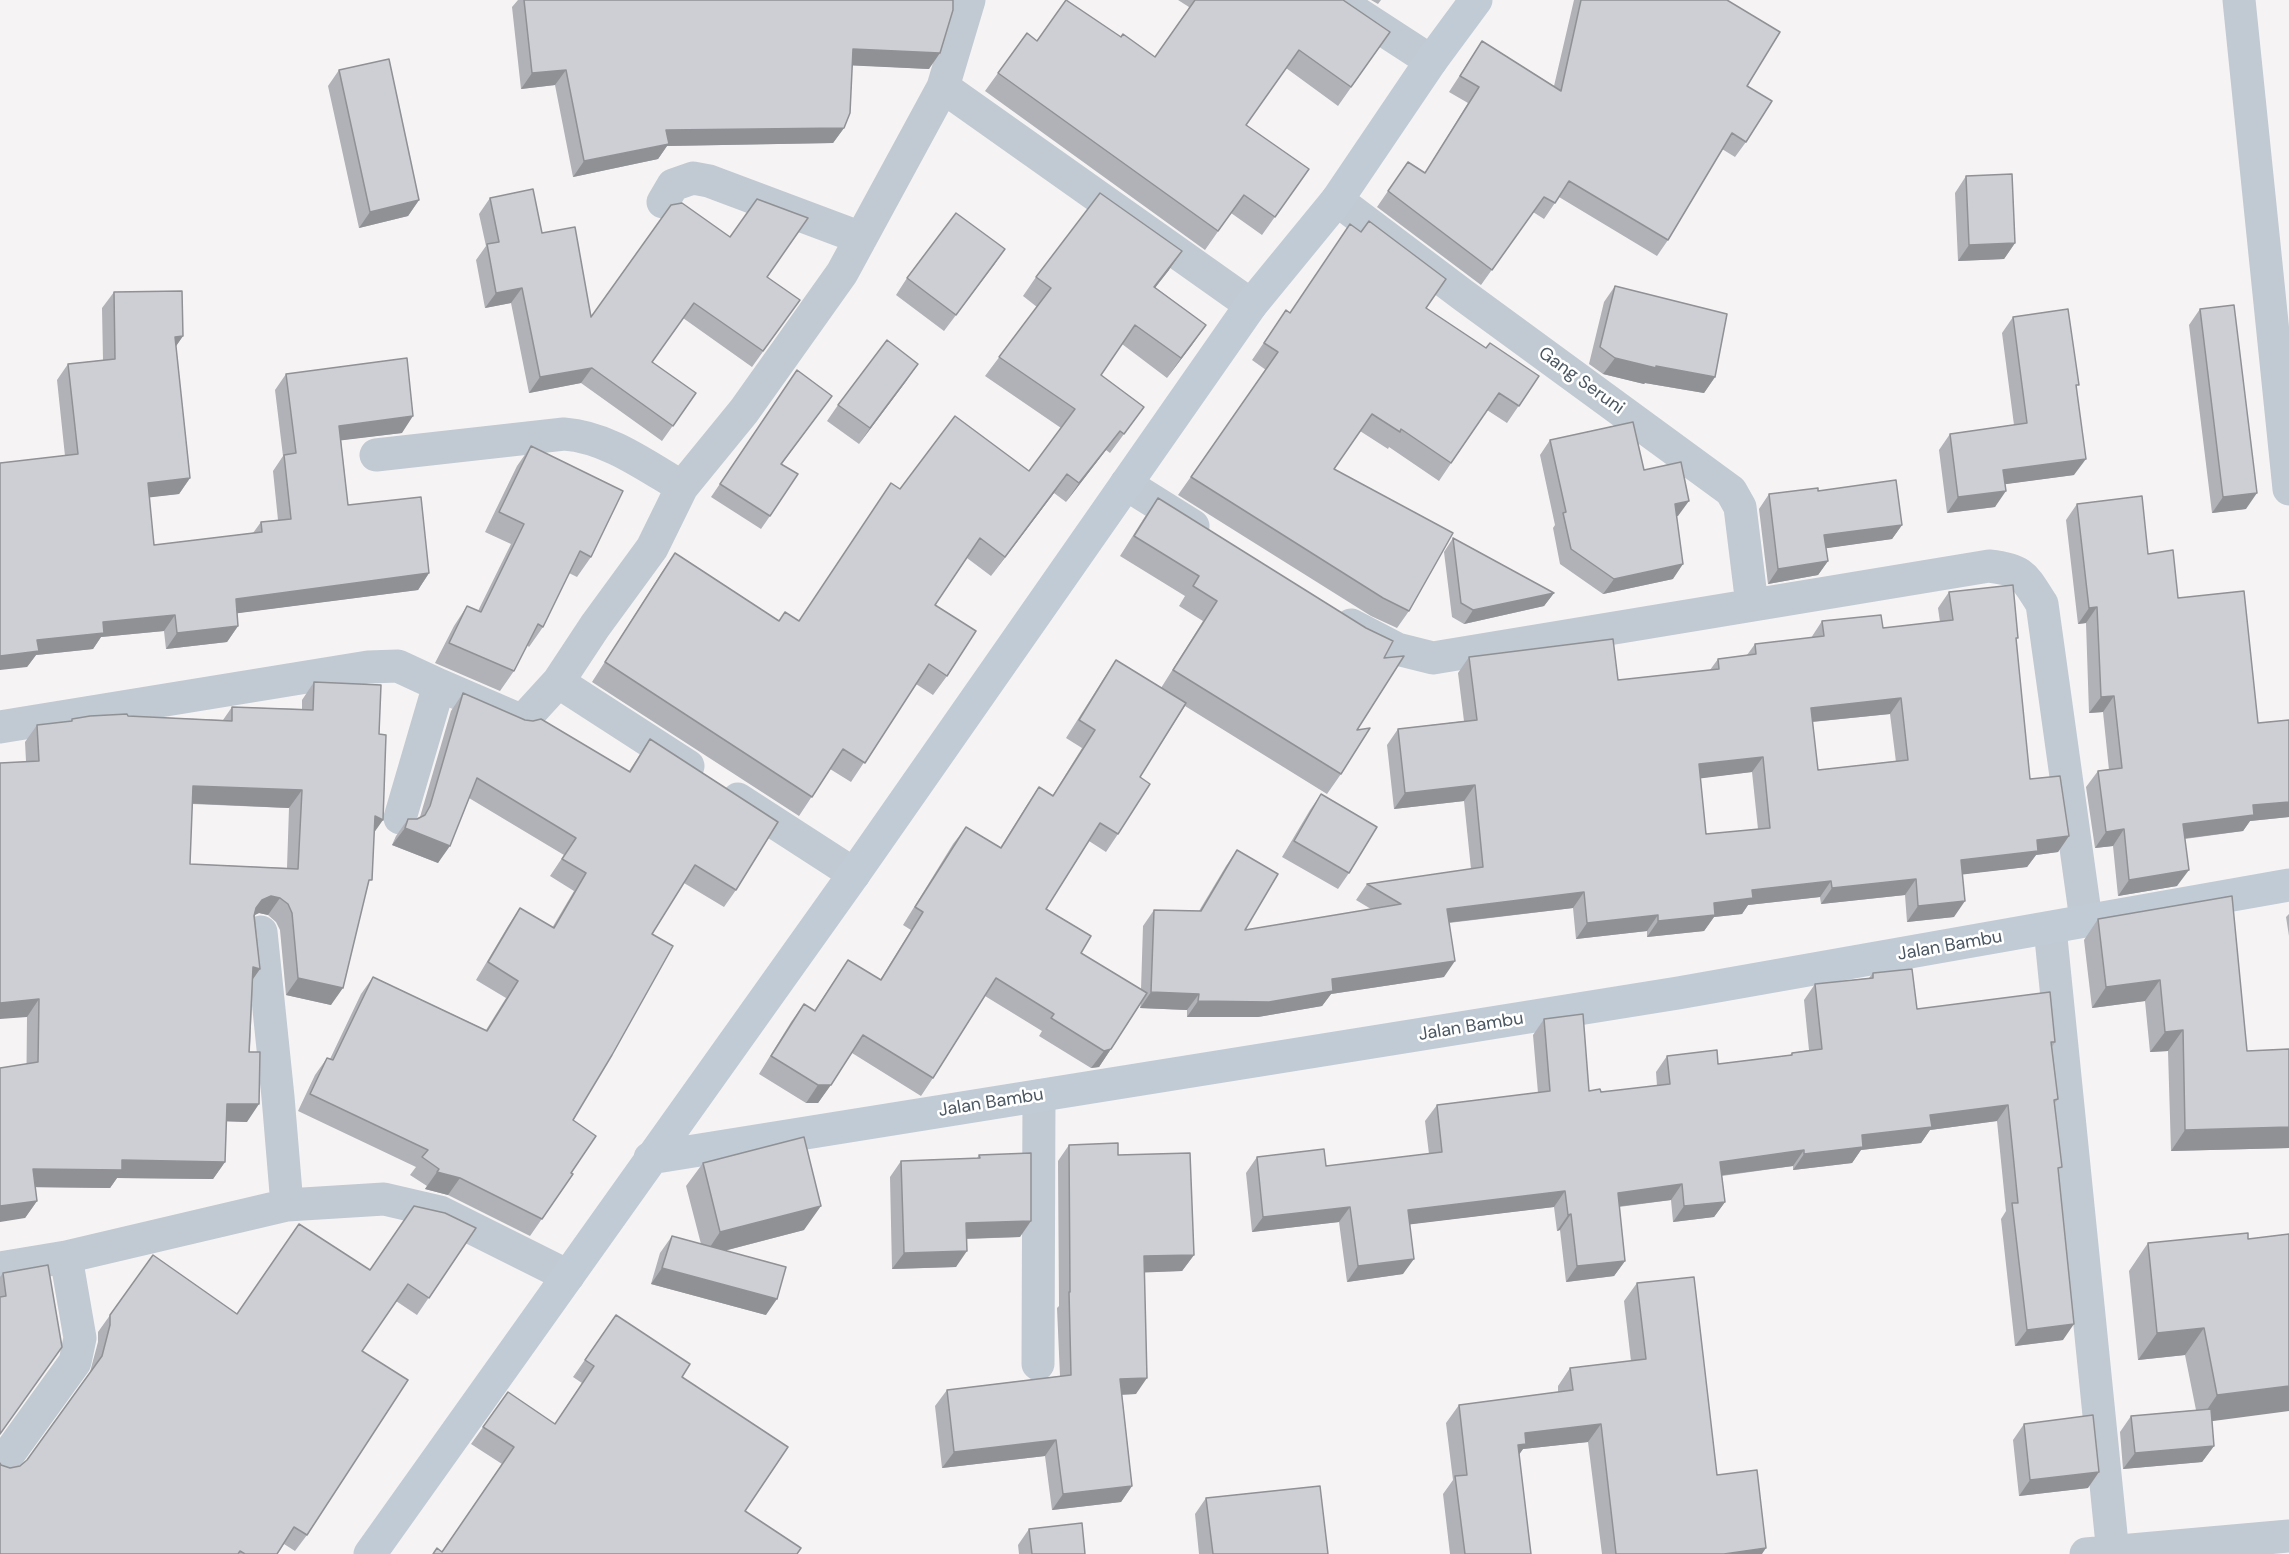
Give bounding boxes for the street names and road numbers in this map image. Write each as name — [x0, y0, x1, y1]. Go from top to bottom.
street label: Gang Seruni — [1534, 343, 1628, 419]
street label: Jalan Bambu — [1896, 926, 2004, 966]
street label: Jalan Bambu — [1417, 1008, 1525, 1046]
street label: Jalan Bambu — [937, 1084, 1045, 1122]

